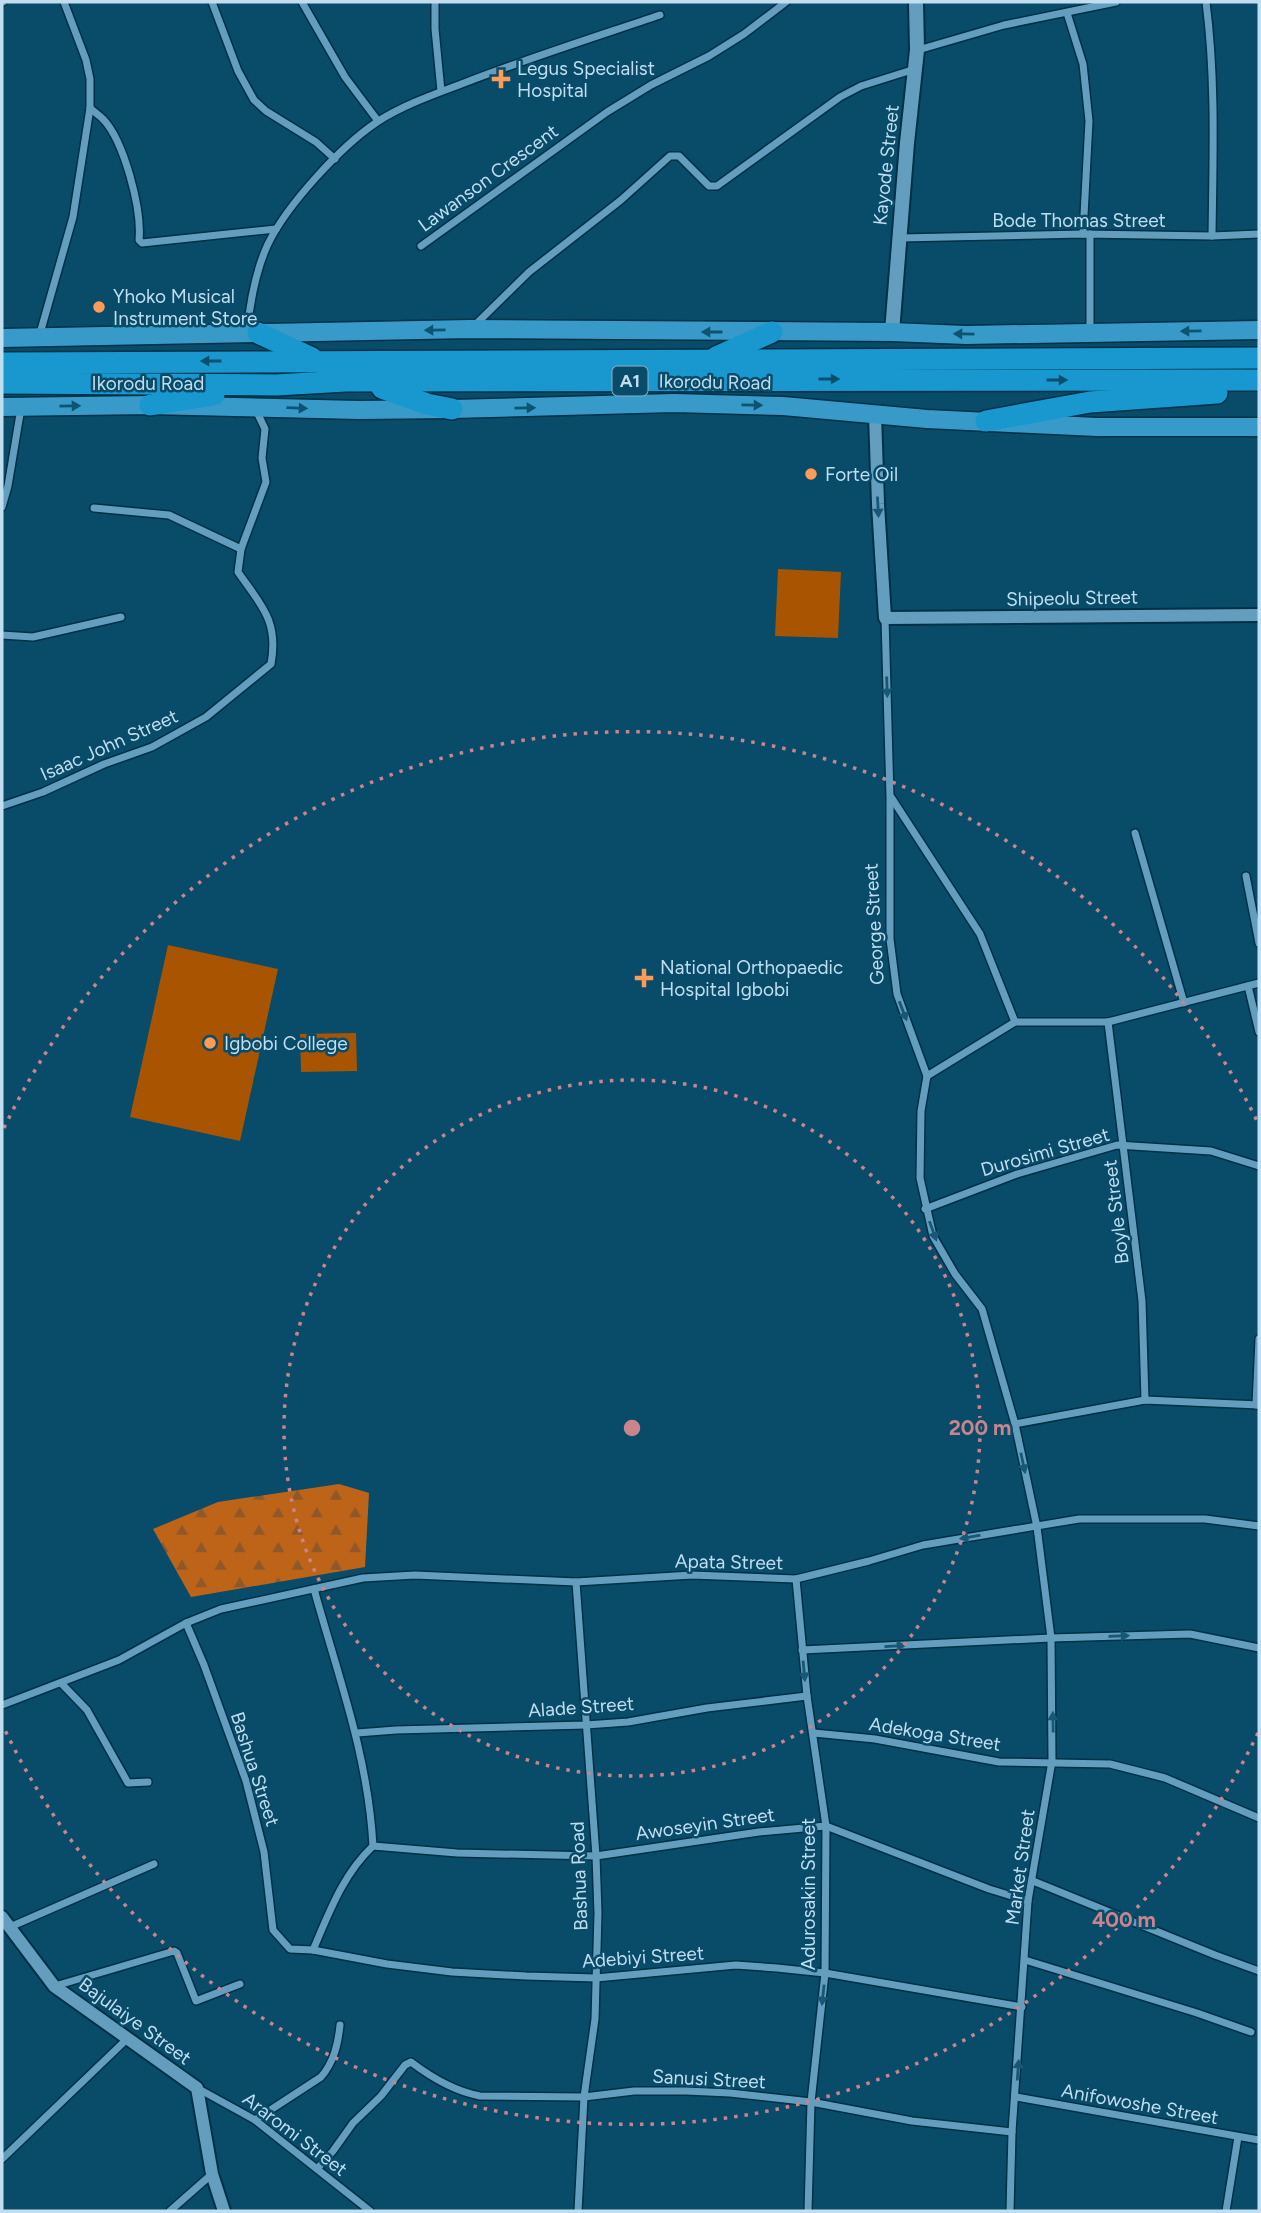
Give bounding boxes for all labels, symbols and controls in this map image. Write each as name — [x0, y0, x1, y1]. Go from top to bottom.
place label: Legus Specialist Hospital — [517, 57, 655, 102]
marker: Legus Specialist Hospital — [491, 69, 511, 89]
street label: Kayode Street — [868, 104, 904, 226]
street label: Lawanson Crescent — [414, 120, 562, 236]
street label: Bode Thomas Street — [992, 209, 1166, 232]
place label: Yhoko Musical Instrument Store — [113, 285, 257, 330]
marker: Yhoko Musical Instrument Store — [91, 299, 107, 315]
one-way arrow — [424, 324, 446, 336]
one-way arrow — [1180, 325, 1202, 336]
one-way arrow — [700, 326, 722, 337]
one-way arrow — [952, 328, 974, 340]
one-way arrow — [200, 355, 222, 367]
road number: A1 — [612, 366, 648, 396]
street label: Ikorodu Road — [658, 370, 772, 394]
street label: Ikorodu Road — [92, 372, 204, 395]
one-way arrow — [819, 374, 841, 385]
one-way arrow — [1046, 374, 1068, 386]
one-way arrow — [742, 399, 764, 411]
one-way arrow — [59, 401, 81, 412]
one-way arrow — [287, 402, 309, 414]
one-way arrow — [514, 402, 536, 414]
place label: Forte Oil — [825, 463, 898, 486]
marker: Forte Oil — [803, 466, 819, 482]
one-way arrow — [873, 497, 884, 519]
street label: Shipeolu Street — [1006, 585, 1138, 611]
one-way arrow — [881, 676, 892, 698]
street label: Isaac John Street — [37, 704, 181, 786]
street label: George Street — [859, 863, 889, 985]
place label: National Orthopaedic Hospital Igbobi — [660, 956, 843, 1001]
marker: National Orthopaedic Hospital Igbobi — [634, 968, 654, 988]
one-way arrow — [898, 1000, 909, 1021]
place label: Igbobi College — [224, 1032, 348, 1055]
marker: Igbobi College — [202, 1035, 218, 1051]
street label: Durosimi Street — [978, 1123, 1112, 1181]
street label: Boyle Street — [1098, 1159, 1134, 1265]
one-way arrow — [927, 1221, 938, 1242]
text: 200 m — [949, 1415, 1011, 1440]
centre of rings — [620, 1416, 644, 1440]
one-way arrow — [1018, 1452, 1029, 1474]
one-way arrow — [959, 1532, 981, 1543]
street label: Apata Street — [675, 1550, 783, 1574]
one-way arrow — [1108, 1630, 1130, 1642]
one-way arrow — [884, 1640, 906, 1651]
one-way arrow — [799, 1660, 810, 1682]
street label: Alade Street — [527, 1692, 635, 1722]
street label: Bashua Street — [226, 1709, 284, 1829]
one-way arrow — [1047, 1711, 1058, 1733]
street label: Adekoga Street — [868, 1712, 1002, 1756]
street label: Awoseyin Street — [634, 1803, 776, 1845]
street label: Market Street — [1000, 1808, 1040, 1926]
street label: Adurosakin Street — [797, 1818, 820, 1970]
street label: Bashua Road — [566, 1821, 592, 1931]
text: 400 m — [1092, 1907, 1156, 1932]
street label: Adebiyi Street — [581, 1941, 705, 1973]
street label: Bajulaiye Street — [74, 1973, 196, 2069]
one-way arrow — [817, 1984, 828, 2006]
one-way arrow — [1013, 2059, 1024, 2081]
street label: Sanusi Street — [652, 2065, 766, 2093]
street label: Anifowoshe Street — [1060, 2079, 1220, 2129]
street label: Araromi Street — [238, 2087, 352, 2181]

